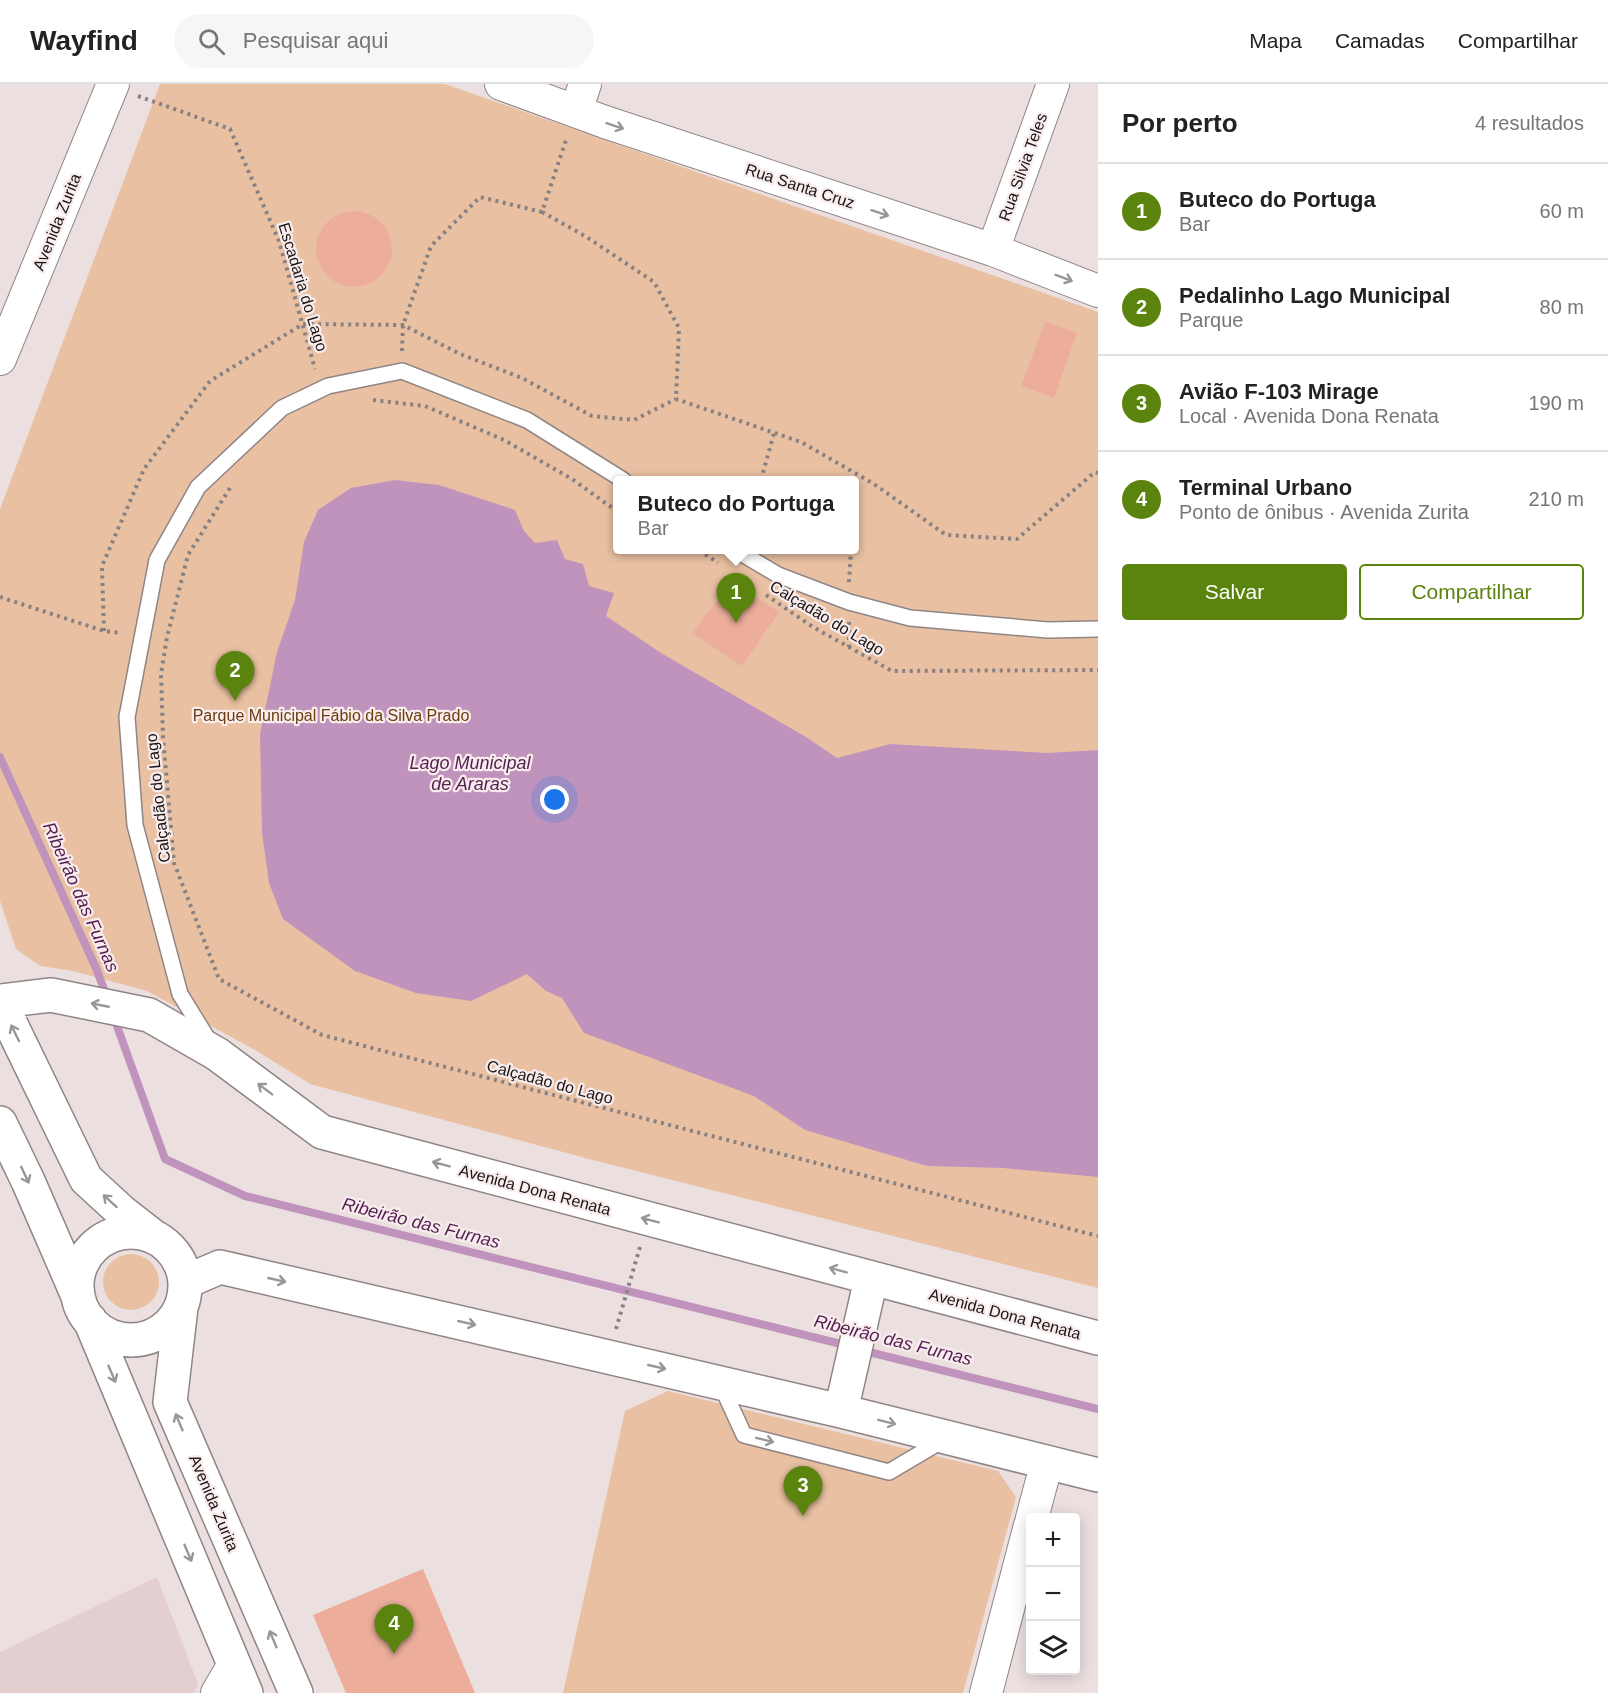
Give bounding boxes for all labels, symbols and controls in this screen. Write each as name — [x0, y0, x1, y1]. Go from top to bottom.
search box — [174, 14, 594, 68]
text: Wayfind — [30, 25, 138, 56]
icon: search — [195, 25, 228, 58]
text: Pesquisar aqui — [243, 28, 388, 53]
text: Mapa — [1249, 29, 1302, 52]
text: Camadas — [1335, 29, 1425, 52]
text: Compartilhar — [1458, 29, 1578, 52]
text: Por perto — [1122, 108, 1238, 138]
street label: Rua Silvia Teles — [996, 111, 1050, 223]
text: 4 resultados — [1475, 112, 1584, 134]
one-way arrow — [605, 121, 624, 132]
street label: Rua Santa Cruz — [743, 160, 857, 212]
street label: Avenida Zurita — [30, 171, 84, 273]
text: Buteco do Portuga — [1179, 187, 1376, 212]
text: 1 — [1136, 200, 1147, 222]
text: 60 m — [1540, 200, 1584, 222]
one-way arrow — [870, 208, 889, 219]
text: Bar — [1179, 213, 1210, 235]
street label: Escadaria do Lago — [275, 221, 331, 353]
one-way arrow — [1055, 273, 1073, 284]
text: Pedalinho Lago Municipal — [1179, 283, 1450, 308]
text: 2 — [1136, 296, 1147, 318]
text: 80 m — [1540, 296, 1584, 318]
text: Parque — [1179, 309, 1244, 331]
text: Avião F-103 Mirage — [1179, 379, 1379, 404]
text: 3 — [1136, 392, 1147, 414]
text: 190 m — [1528, 392, 1584, 414]
text: Local · Avenida Dona Renata — [1179, 405, 1439, 427]
text: Terminal Urbano — [1179, 475, 1352, 500]
popup — [613, 476, 859, 554]
text: 4 — [1136, 488, 1147, 510]
text: 210 m — [1528, 488, 1584, 510]
text: Buteco do Portuga — [638, 491, 834, 516]
text: Ponto de ônibus · Avenida Zurita — [1179, 501, 1469, 523]
text: Bar — [638, 517, 669, 539]
button: Salvar — [1122, 564, 1347, 620]
button: Compartilhar — [1359, 564, 1584, 620]
pin: 1 — [716, 574, 756, 623]
street label: Calçadão do Lago — [767, 577, 887, 659]
pin: 2 — [216, 652, 254, 701]
park label: Parque Municipal Fábio da Silva Prado — [193, 707, 469, 724]
street label: Calçadão do Lago — [143, 732, 173, 863]
water label: Lago Municipal de Araras — [409, 753, 532, 794]
your location — [540, 785, 569, 814]
water label: Ribeirão das Furnas — [39, 819, 123, 975]
one-way arrow — [91, 999, 111, 1010]
one-way arrow — [9, 1024, 20, 1042]
street label: Calçadão do Lago — [485, 1057, 615, 1107]
one-way arrow — [257, 1083, 273, 1096]
one-way arrow — [432, 1158, 451, 1170]
street label: Avenida Dona Renata — [457, 1162, 613, 1218]
one-way arrow — [20, 1166, 32, 1184]
one-way arrow — [103, 1194, 118, 1208]
water label: Ribeirão das Furnas — [340, 1194, 502, 1252]
one-way arrow — [641, 1214, 660, 1226]
one-way arrow — [829, 1264, 848, 1276]
one-way arrow — [266, 1275, 286, 1286]
street label: Avenida Dona Renata — [927, 1286, 1083, 1342]
water label: Ribeirão das Furnas — [812, 1311, 974, 1369]
one-way arrow — [457, 1318, 476, 1330]
one-way arrow — [647, 1362, 666, 1374]
one-way arrow — [107, 1364, 118, 1382]
one-way arrow — [173, 1413, 184, 1431]
one-way arrow — [877, 1417, 896, 1429]
one-way arrow — [755, 1435, 774, 1447]
street label: Avenida Zurita — [186, 1452, 242, 1554]
pin: 3 — [784, 1466, 822, 1516]
map controls — [1026, 1513, 1080, 1675]
button: + — [1026, 1513, 1080, 1567]
one-way arrow — [183, 1544, 194, 1562]
button: − — [1026, 1567, 1080, 1621]
pin: 4 — [374, 1604, 414, 1654]
button: layers — [1026, 1621, 1080, 1675]
one-way arrow — [267, 1631, 278, 1649]

